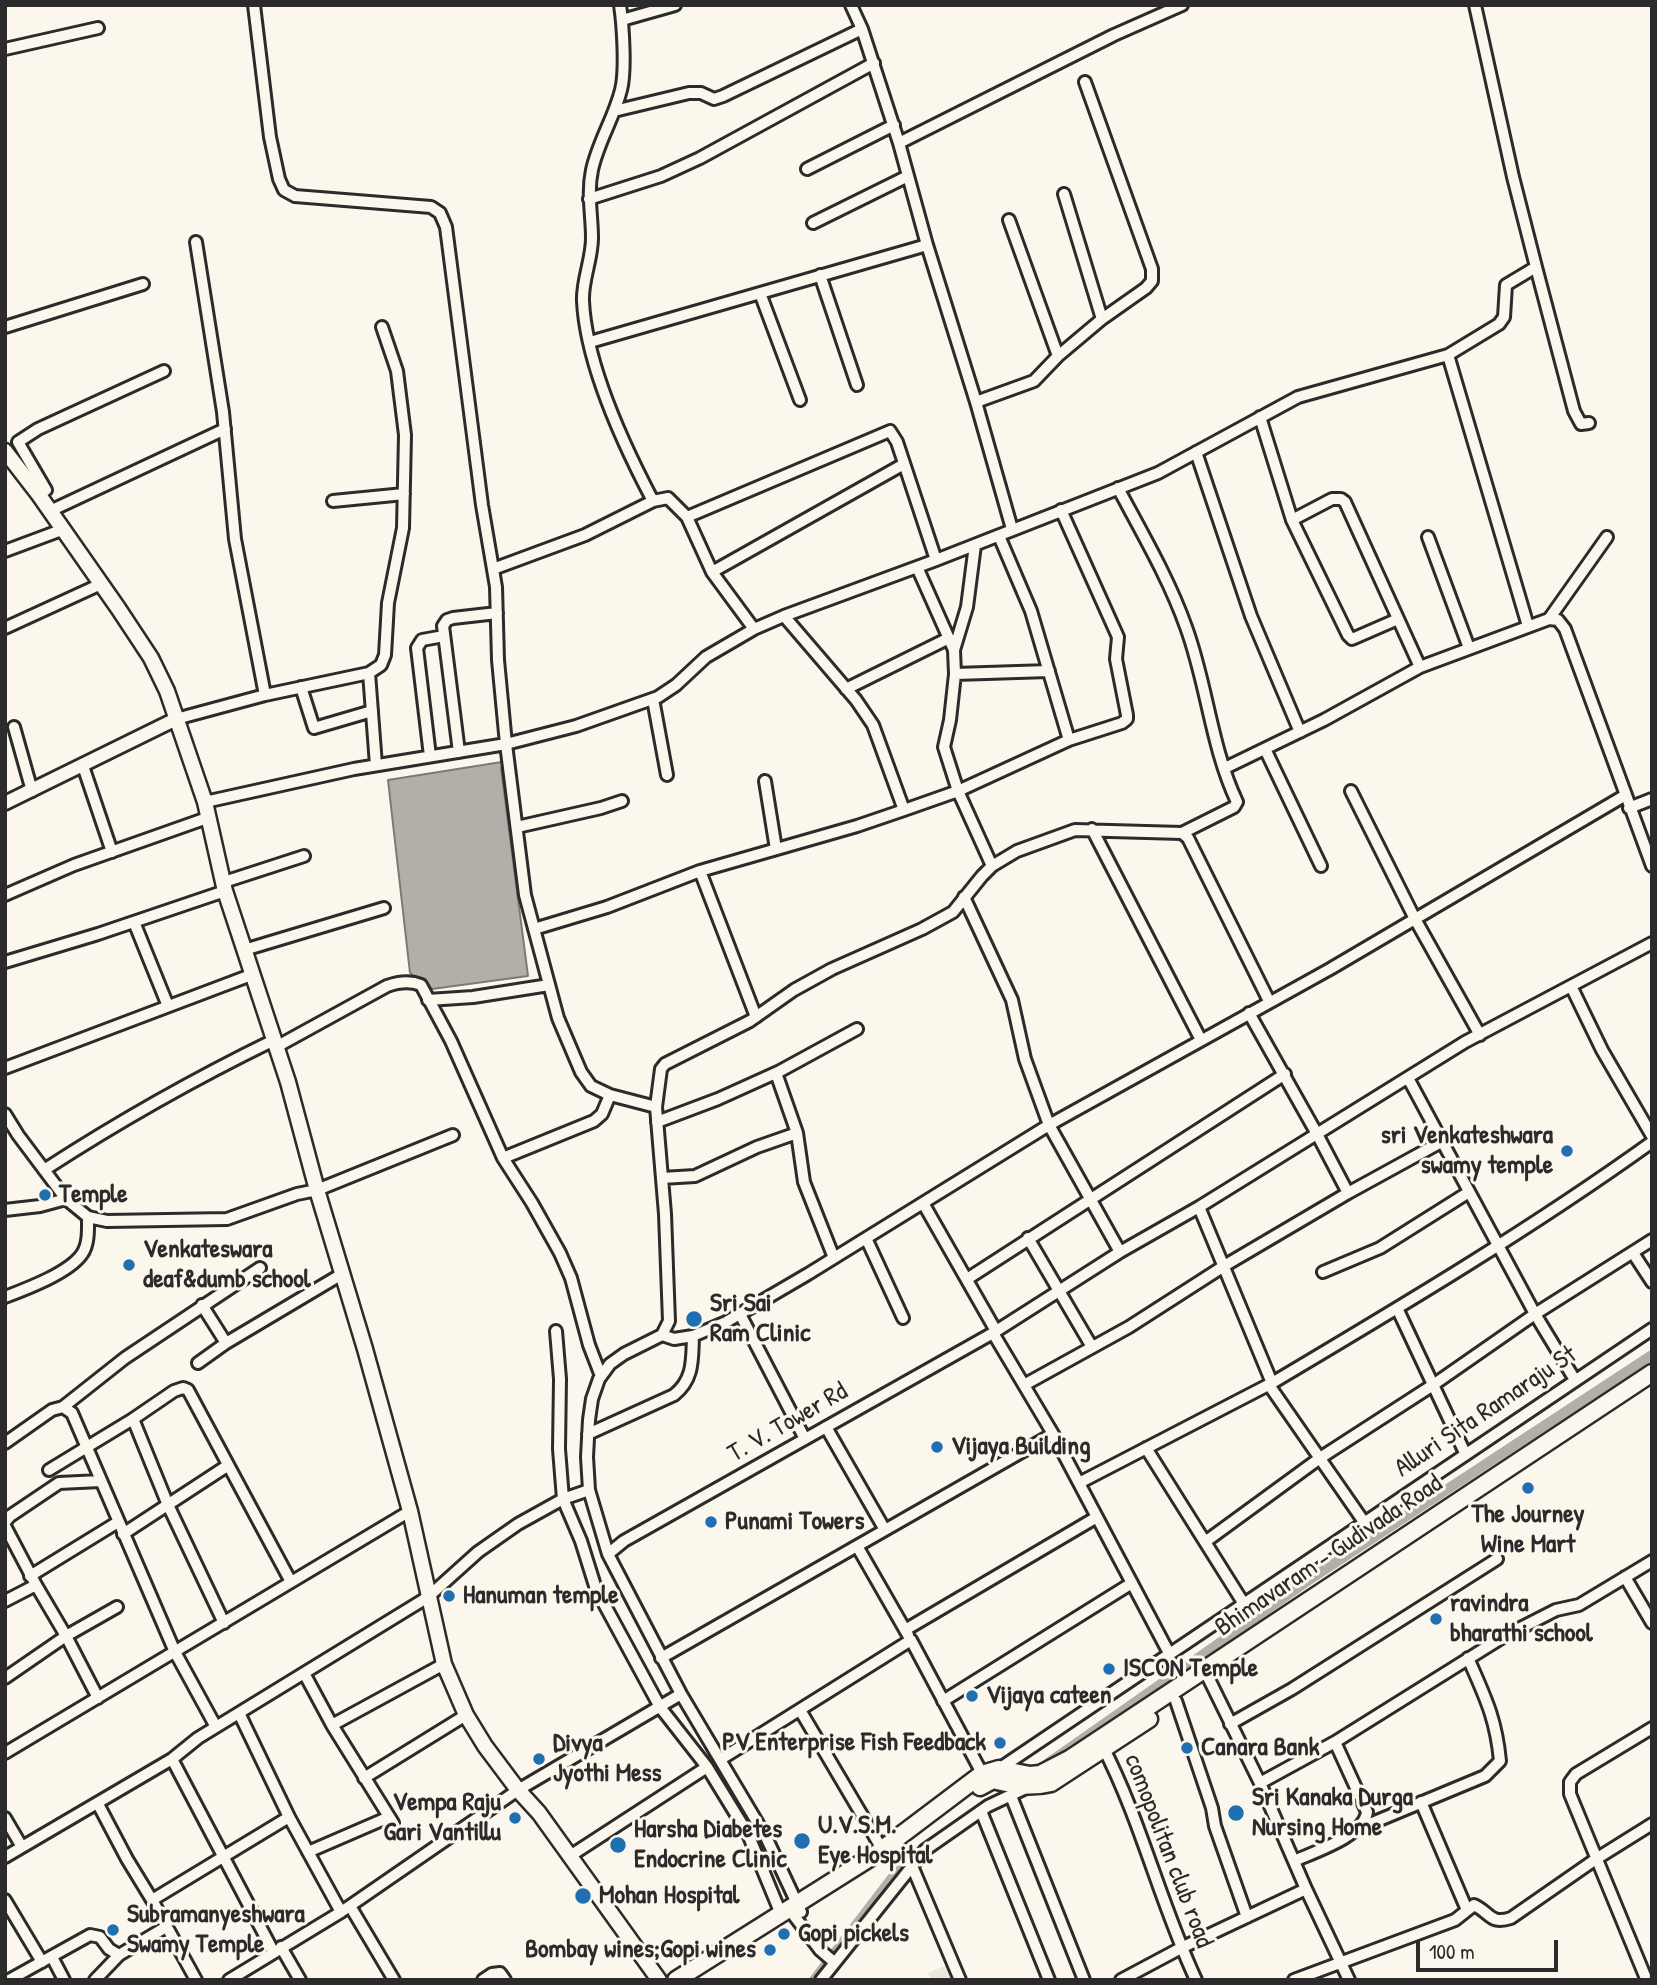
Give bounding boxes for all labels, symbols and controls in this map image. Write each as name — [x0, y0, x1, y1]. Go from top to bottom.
place label: sri Venkateshwara swamy temple — [1381, 1120, 1553, 1182]
marker: sri Venkateshwara swamy temple — [1559, 1143, 1575, 1159]
place label: Temple — [59, 1179, 128, 1211]
marker: Temple — [37, 1187, 53, 1203]
place label: Venkateswara deaf&dumb school — [143, 1234, 311, 1296]
marker: Venkateswara deaf&dumb school — [121, 1257, 137, 1273]
place label: Sri Sai Ram Clinic — [710, 1288, 810, 1350]
marker: Sri Sai Ram Clinic — [684, 1309, 704, 1329]
street label: Alluri Sita Ramaraju St — [1389, 1340, 1583, 1484]
street label: T. V. Tower Rd — [723, 1376, 853, 1470]
place label: Vijaya Building — [951, 1431, 1091, 1463]
marker: Vijaya Building — [929, 1439, 945, 1455]
street label: Bhimavaram - Gudivada Road — [1210, 1468, 1448, 1644]
marker: The Journey Wine Mart — [1520, 1480, 1536, 1496]
place label: The Journey Wine Mart — [1471, 1499, 1585, 1560]
place label: Punami Towers — [725, 1506, 864, 1538]
marker: Punami Towers — [703, 1514, 719, 1530]
place label: Hanuman temple — [463, 1580, 618, 1612]
marker: Hanuman temple — [441, 1588, 457, 1604]
place label: ravindra bharathi school — [1450, 1588, 1593, 1650]
marker: ravindra bharathi school — [1428, 1611, 1444, 1627]
place label: ISCON Temple — [1123, 1653, 1258, 1685]
marker: ISCON Temple — [1101, 1661, 1117, 1677]
place label: Vijaya cateen — [986, 1680, 1112, 1712]
marker: Vijaya cateen — [964, 1688, 980, 1704]
place label: PV Enterprise Fish Feedback — [722, 1727, 986, 1759]
place label: Divya Jyothi Mess — [553, 1728, 662, 1790]
place label: Canara Bank — [1201, 1732, 1319, 1764]
marker: PV Enterprise Fish Feedback — [992, 1735, 1008, 1751]
marker: Canara Bank — [1179, 1740, 1195, 1756]
street label: comopolitan club road — [1117, 1750, 1219, 1952]
marker: Divya Jyothi Mess — [531, 1751, 547, 1767]
place label: Sri Kanaka Durga Nursing Home — [1252, 1782, 1413, 1843]
place label: Vempa Raju Gari Vantillu — [384, 1787, 501, 1848]
marker: Sri Kanaka Durga Nursing Home — [1226, 1803, 1246, 1823]
marker: Vempa Raju Gari Vantillu — [507, 1810, 523, 1826]
place label: U.V.S.M. Eye Hospital — [818, 1810, 932, 1871]
place label: Harsha Diabetes Endocrine Clinic — [634, 1814, 787, 1876]
marker: U.V.S.M. Eye Hospital — [792, 1831, 812, 1851]
marker: Harsha Diabetes Endocrine Clinic — [608, 1835, 628, 1855]
place label: Mohan Hospital — [599, 1880, 739, 1912]
marker: Mohan Hospital — [573, 1886, 593, 1906]
place label: Subramanyeshwara Swamy Temple — [127, 1899, 305, 1960]
place label: Gopi pickels — [798, 1918, 909, 1950]
marker: Subramanyeshwara Swamy Temple — [105, 1922, 121, 1938]
marker: Gopi pickels — [776, 1926, 792, 1942]
scale bar — [1419, 1926, 1561, 1970]
place label: Bombay wines;Gopi wines — [525, 1934, 756, 1966]
text: 100 m — [1429, 1937, 1475, 1966]
marker: Bombay wines;Gopi wines — [762, 1942, 778, 1958]

